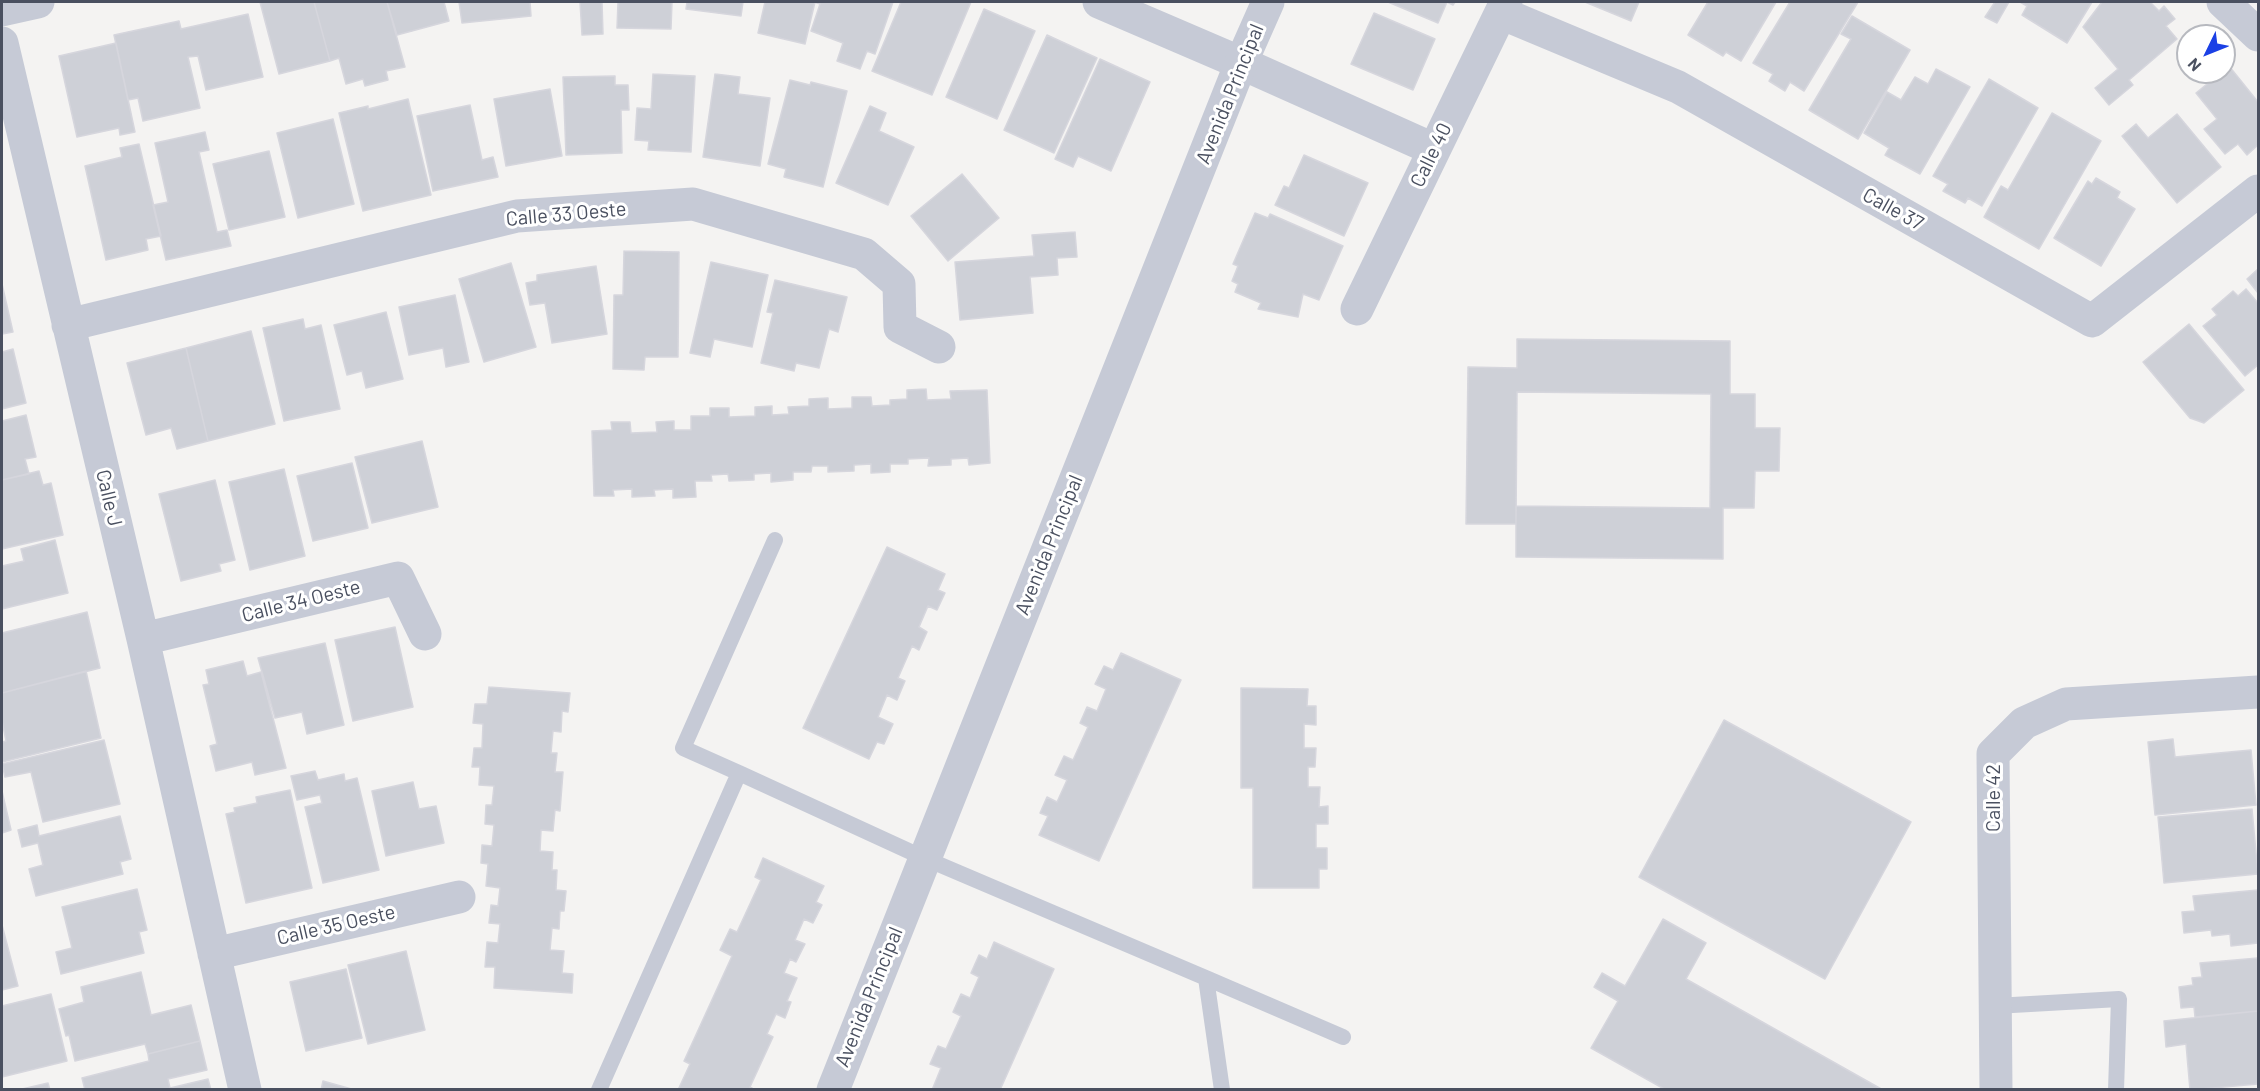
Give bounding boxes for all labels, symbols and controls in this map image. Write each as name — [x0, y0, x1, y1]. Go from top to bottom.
street label: Avenida Principal — [1191, 21, 1269, 167]
north arrow — [2176, 24, 2236, 84]
text: N — [2183, 55, 2205, 76]
street label: Calle 40 — [1405, 119, 1457, 191]
street label: Calle 37 — [1858, 183, 1928, 235]
street label: Calle 33 Oeste — [505, 197, 627, 231]
street label: Calle J — [91, 467, 127, 529]
street label: Avenida Principal — [1010, 472, 1088, 618]
street label: Calle 34 Oeste — [239, 575, 363, 627]
street label: Calle 42 — [1981, 764, 2005, 832]
street label: Calle 35 Oeste — [274, 900, 398, 950]
street label: Avenida Principal — [830, 924, 908, 1070]

